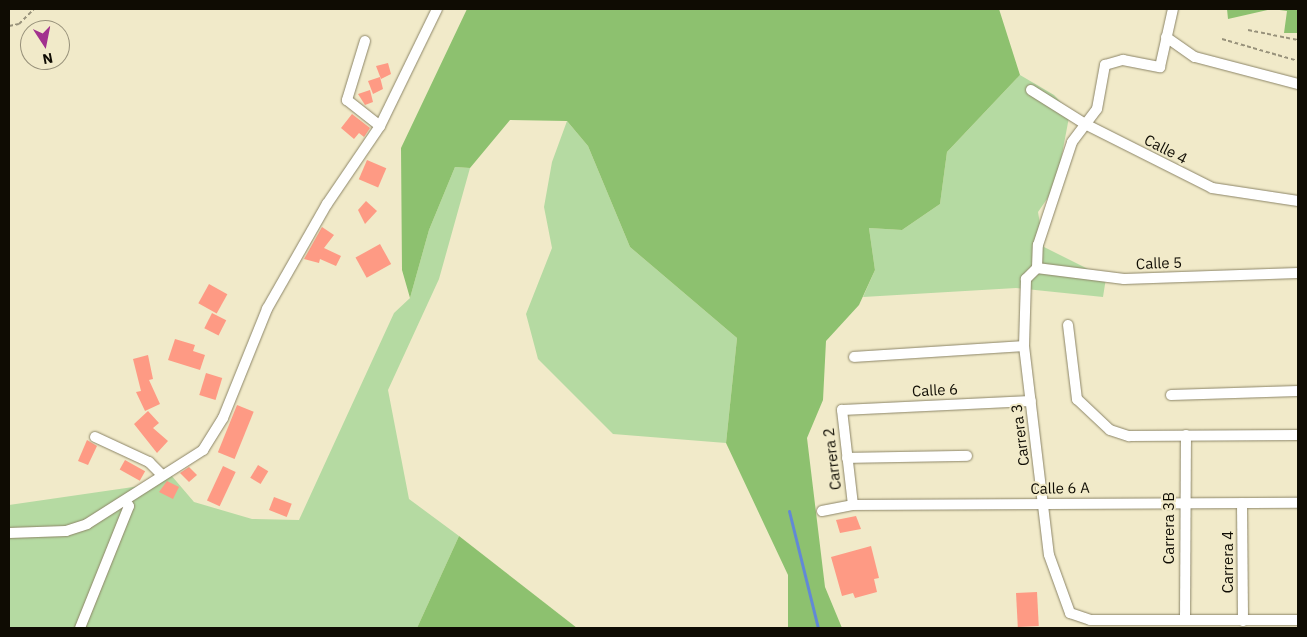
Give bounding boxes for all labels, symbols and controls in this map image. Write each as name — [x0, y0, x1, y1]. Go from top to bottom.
north arrow — [20, 20, 70, 70]
text: N — [41, 49, 54, 69]
street label: Calle 4 — [1141, 130, 1191, 168]
street label: Calle 5 — [1136, 253, 1182, 273]
street label: Calle 6 — [911, 380, 959, 400]
street label: Carrera 3 — [1007, 403, 1033, 467]
street label: Carrera 2 — [819, 427, 845, 491]
street label: Calle 6 A — [1030, 478, 1090, 498]
street label: Carrera 3B — [1160, 492, 1178, 564]
street label: Carrera 4 — [1219, 531, 1237, 593]

